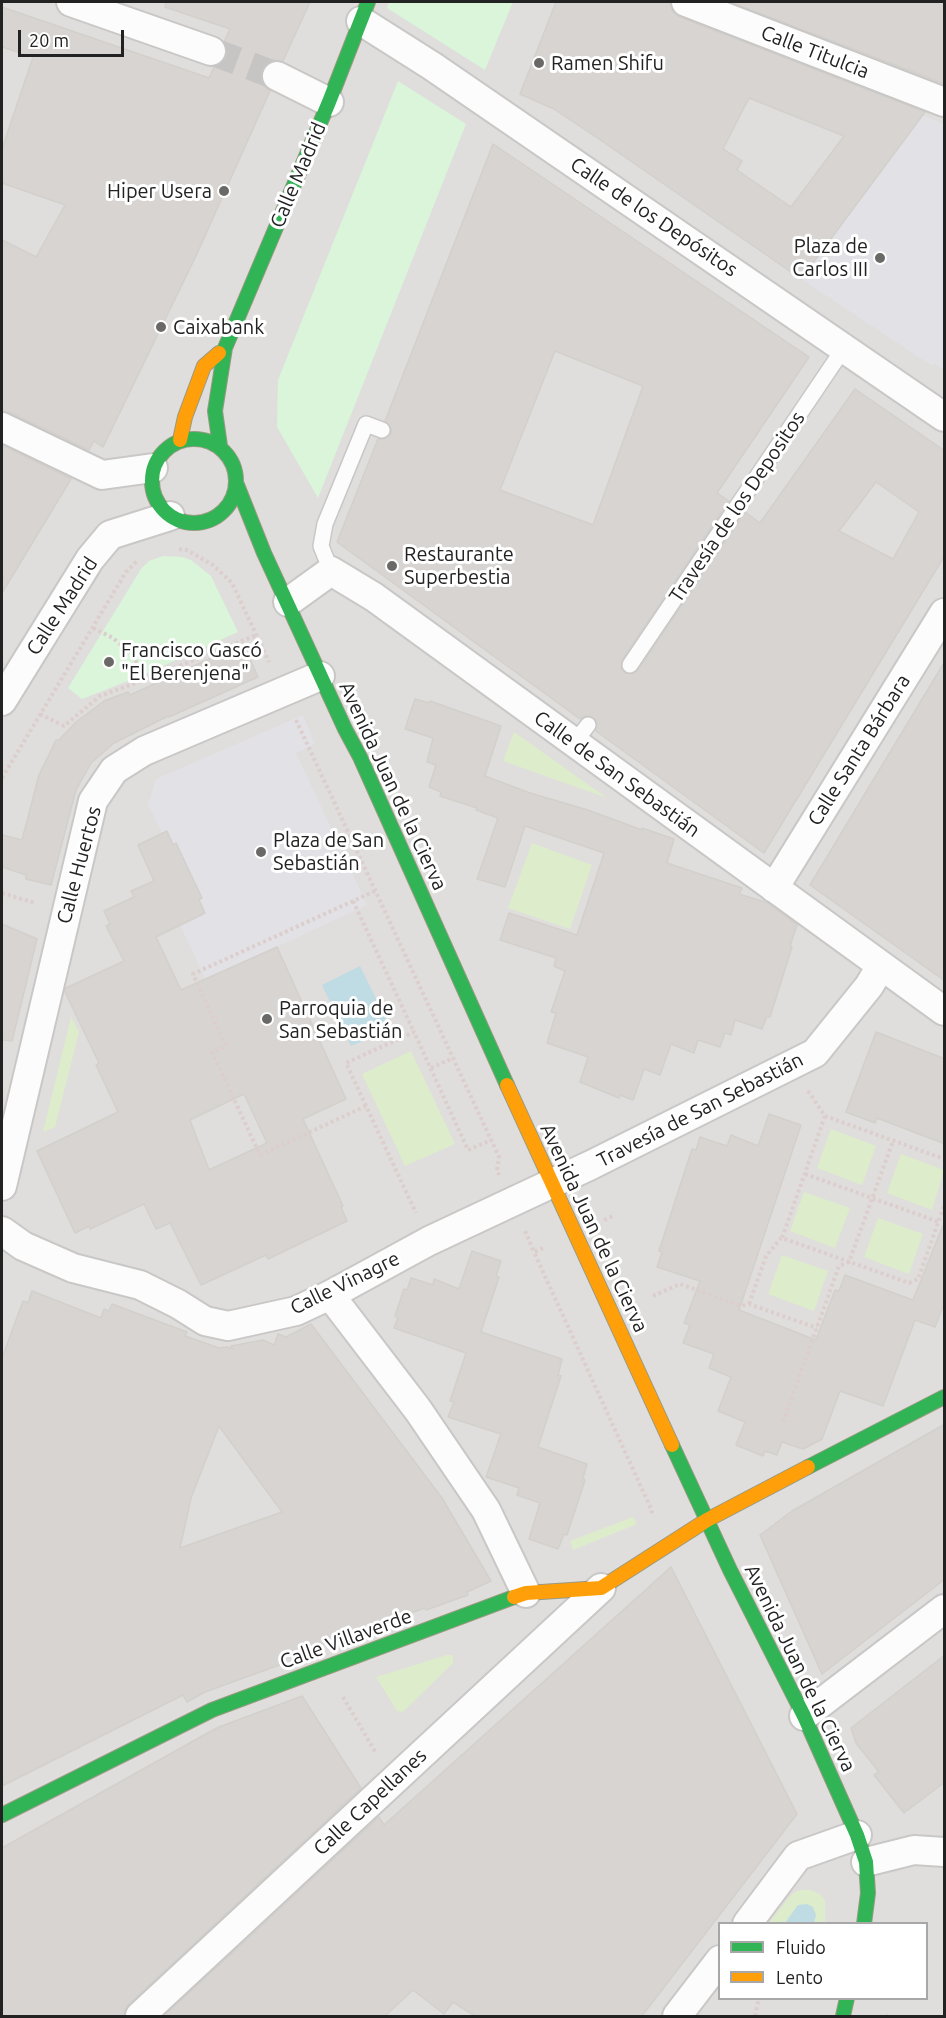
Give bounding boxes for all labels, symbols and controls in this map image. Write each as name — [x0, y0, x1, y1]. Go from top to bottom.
scale bar — [21, 18, 128, 56]
street label: Calle Titulcia — [757, 20, 873, 84]
text: 20 m — [29, 30, 69, 50]
place label: Ramen Shifu — [551, 51, 664, 75]
marker: Ramen Shifu — [532, 56, 546, 70]
street label: Calle Madrid — [265, 119, 331, 231]
street label: Calle de los Depósitos — [566, 152, 742, 282]
place label: Hiper Usera — [107, 179, 212, 203]
marker: Hiper Usera — [217, 184, 231, 198]
place label: Plaza de Carlos III — [792, 234, 868, 281]
marker: Plaza de Carlos III — [873, 251, 887, 265]
place label: Caixabank — [173, 315, 264, 339]
marker: Caixabank — [154, 320, 168, 334]
street label: Travesía de los Depositos — [664, 407, 810, 607]
place label: Restaurante Superbestia — [404, 542, 514, 589]
street label: Calle Madrid — [21, 552, 103, 660]
marker: Restaurante Superbestia — [385, 559, 399, 573]
place label: Francisco Gascó "El Berenjena" — [121, 638, 262, 685]
marker: Francisco Gascó "El Berenjena" — [102, 655, 116, 669]
street label: Calle Santa Bárbara — [803, 670, 915, 830]
street label: Avenida Juan de la Cierva — [334, 678, 452, 894]
street label: Calle de San Sebastián — [529, 706, 705, 842]
street label: Calle Huertos — [52, 804, 106, 926]
place label: Plaza de San Sebastián — [273, 828, 384, 875]
marker: Plaza de San Sebastián — [254, 845, 268, 859]
place label: Parroquia de San Sebastián — [279, 996, 402, 1043]
marker: Parroquia de San Sebastián — [260, 1012, 274, 1026]
street label: Travesía de San Sebastián — [593, 1048, 807, 1172]
street label: Avenida Juan de la Cierva — [535, 1120, 653, 1336]
street label: Calle Vinagre — [286, 1246, 404, 1320]
street label: Avenida Juan de la Cierva — [739, 1560, 861, 1776]
street label: Calle Villaverde — [277, 1604, 415, 1674]
street label: Calle Capellanes — [308, 1743, 432, 1861]
legend — [718, 1922, 928, 2000]
text: Fluido — [776, 1937, 826, 1957]
text: Lento — [776, 1967, 823, 1987]

